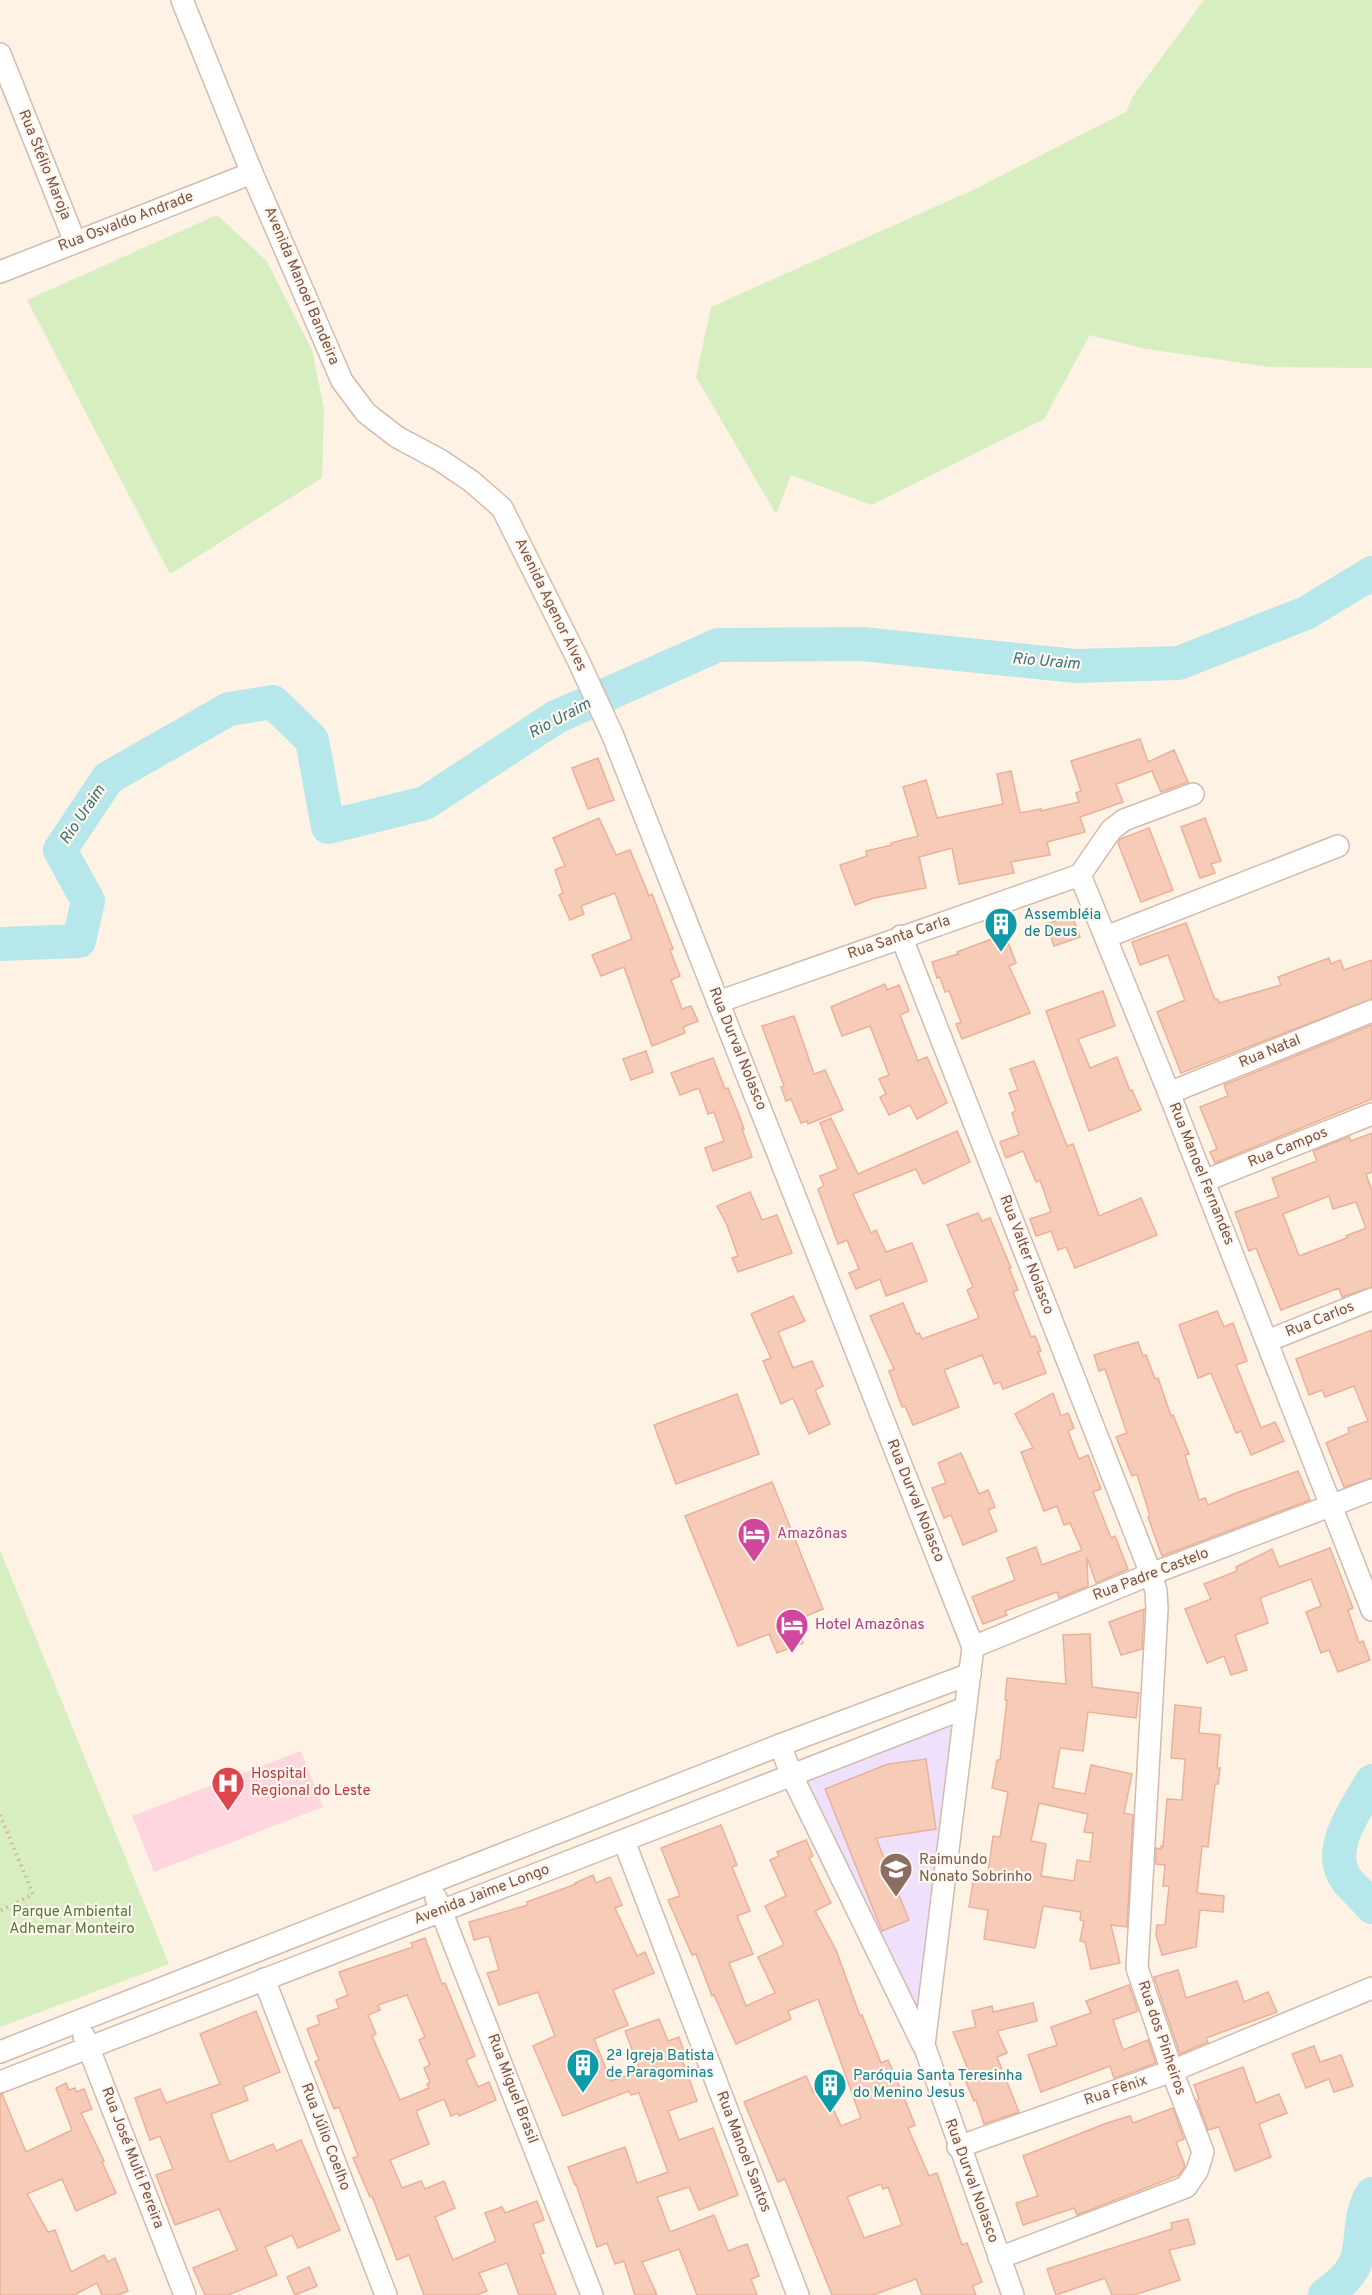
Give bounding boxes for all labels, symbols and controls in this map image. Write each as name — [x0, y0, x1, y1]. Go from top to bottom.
street label: Rua Stélio Maroja — [13, 107, 75, 223]
street label: Rua Osvaldo Andrade — [56, 187, 196, 257]
street label: Avenida Manoel Bandeira — [259, 204, 343, 368]
street label: Avenida Agenor Alves — [510, 535, 590, 675]
water label: Rio Uraim — [1011, 649, 1081, 675]
water label: Rio Uraim — [525, 694, 595, 744]
water label: Rio Uraim — [56, 781, 110, 849]
building icon: Assembléia de Deus — [983, 906, 1019, 953]
place label: Assembléia de Deus — [1024, 906, 1101, 942]
street label: Rua Santa Carla — [845, 912, 953, 964]
street label: Rua Durval Nolasco — [704, 985, 770, 1113]
street label: Rua Natal — [1236, 1031, 1304, 1073]
street label: Rua Manoel Fernandes — [1164, 1100, 1238, 1248]
street label: Rua Campos — [1245, 1123, 1331, 1173]
street label: Rua Valter Nolasco — [994, 1193, 1058, 1317]
street label: Rua Carlos — [1283, 1298, 1357, 1342]
street label: Rua Durval Nolasco — [882, 1437, 948, 1565]
hotel icon: Amazônas — [736, 1516, 772, 1563]
place label: Amazônas — [777, 1525, 847, 1544]
street label: Rua Padre Castelo — [1090, 1544, 1212, 1606]
hotel icon: Hotel Amazônas — [774, 1607, 810, 1654]
place label: Hotel Amazônas — [815, 1616, 924, 1635]
hospital icon: Hospital Regional do Leste — [210, 1765, 246, 1812]
place label: Hospital Regional do Leste — [251, 1765, 370, 1801]
school or university icon: Raimundo Nonato Sobrinho — [878, 1851, 914, 1898]
place label: Raimundo Nonato Sobrinho — [919, 1851, 1032, 1887]
street label: Avenida Jaime Longo — [411, 1860, 553, 1930]
park label: Parque Ambiental Adhemar Monteiro — [9, 1903, 135, 1939]
street label: Rua dos Pinheiros — [1132, 1978, 1190, 2098]
street label: Rua Miguel Brasil — [482, 2031, 542, 2147]
building icon: 2ª Igreja Batista de Paragominas — [565, 2047, 601, 2094]
place label: 2ª Igreja Batista de Paragominas — [606, 2047, 714, 2083]
building icon: Paróquia Santa Teresinha do Menino Jesus — [812, 2067, 848, 2114]
place label: Paróquia Santa Teresinha do Menino Jesus — [853, 2067, 1023, 2103]
street label: Rua Fênix — [1082, 2071, 1150, 2111]
street label: Rua Júlio Coelho — [296, 2081, 354, 2193]
street label: Rua José Multi Pereira — [96, 2084, 168, 2232]
street label: Rua Manoel Santos — [711, 2089, 775, 2215]
street label: Rua Durval Nolasco — [940, 2116, 1002, 2246]

